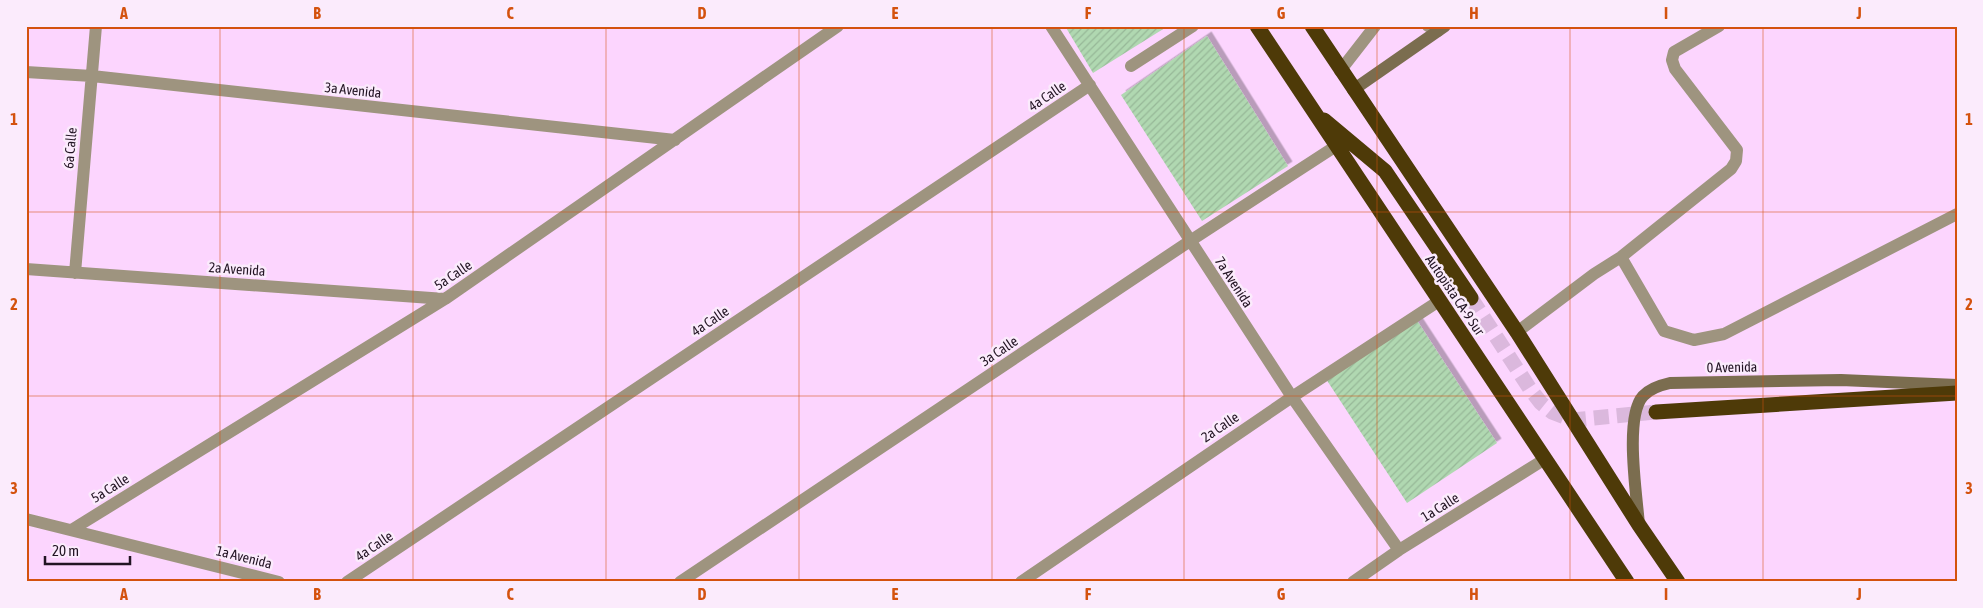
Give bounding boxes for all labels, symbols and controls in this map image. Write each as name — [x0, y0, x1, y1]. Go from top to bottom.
text: A — [119, 4, 128, 22]
text: B — [313, 4, 321, 22]
text: C — [506, 4, 514, 22]
text: D — [698, 4, 707, 22]
text: E — [892, 4, 899, 22]
text: F — [1085, 4, 1092, 22]
text: G — [1277, 4, 1286, 22]
text: H — [1469, 4, 1479, 22]
text: I — [1664, 4, 1668, 22]
text: J — [1855, 4, 1862, 22]
street label: 4a Calle — [1025, 78, 1069, 114]
street label: 3a Avenida — [324, 79, 382, 101]
text: 1 — [10, 110, 18, 128]
text: 1 — [1965, 110, 1973, 128]
street label: 6a Calle — [60, 127, 80, 169]
street label: Autopista CA-9 Sur — [1422, 252, 1488, 339]
street label: 7a Avenida — [1212, 254, 1256, 310]
street label: 5a Calle — [431, 257, 475, 293]
street label: 2a Avenida — [208, 259, 266, 279]
text: 2 — [10, 295, 18, 313]
text: 2 — [1965, 295, 1973, 313]
street label: 4a Calle — [688, 303, 732, 339]
street label: 3a Calle — [977, 333, 1021, 369]
street label: 0 Avenida — [1707, 359, 1757, 375]
street label: 2a Calle — [1198, 409, 1242, 445]
street label: 5a Calle — [88, 470, 132, 506]
text: 3 — [10, 479, 18, 497]
text: 3 — [1965, 479, 1973, 497]
street label: 1a Calle — [1418, 489, 1462, 525]
street label: 4a Calle — [352, 528, 396, 564]
scale bar — [45, 533, 130, 565]
text: 20 m — [52, 542, 79, 559]
street label: 1a Avenida — [214, 542, 274, 572]
text: A — [119, 585, 128, 603]
text: B — [313, 585, 321, 603]
text: C — [506, 585, 514, 603]
text: D — [698, 585, 707, 603]
text: E — [892, 585, 899, 603]
text: F — [1085, 585, 1092, 603]
text: G — [1277, 585, 1286, 603]
text: H — [1469, 585, 1479, 603]
text: I — [1664, 585, 1668, 603]
text: J — [1855, 585, 1862, 603]

